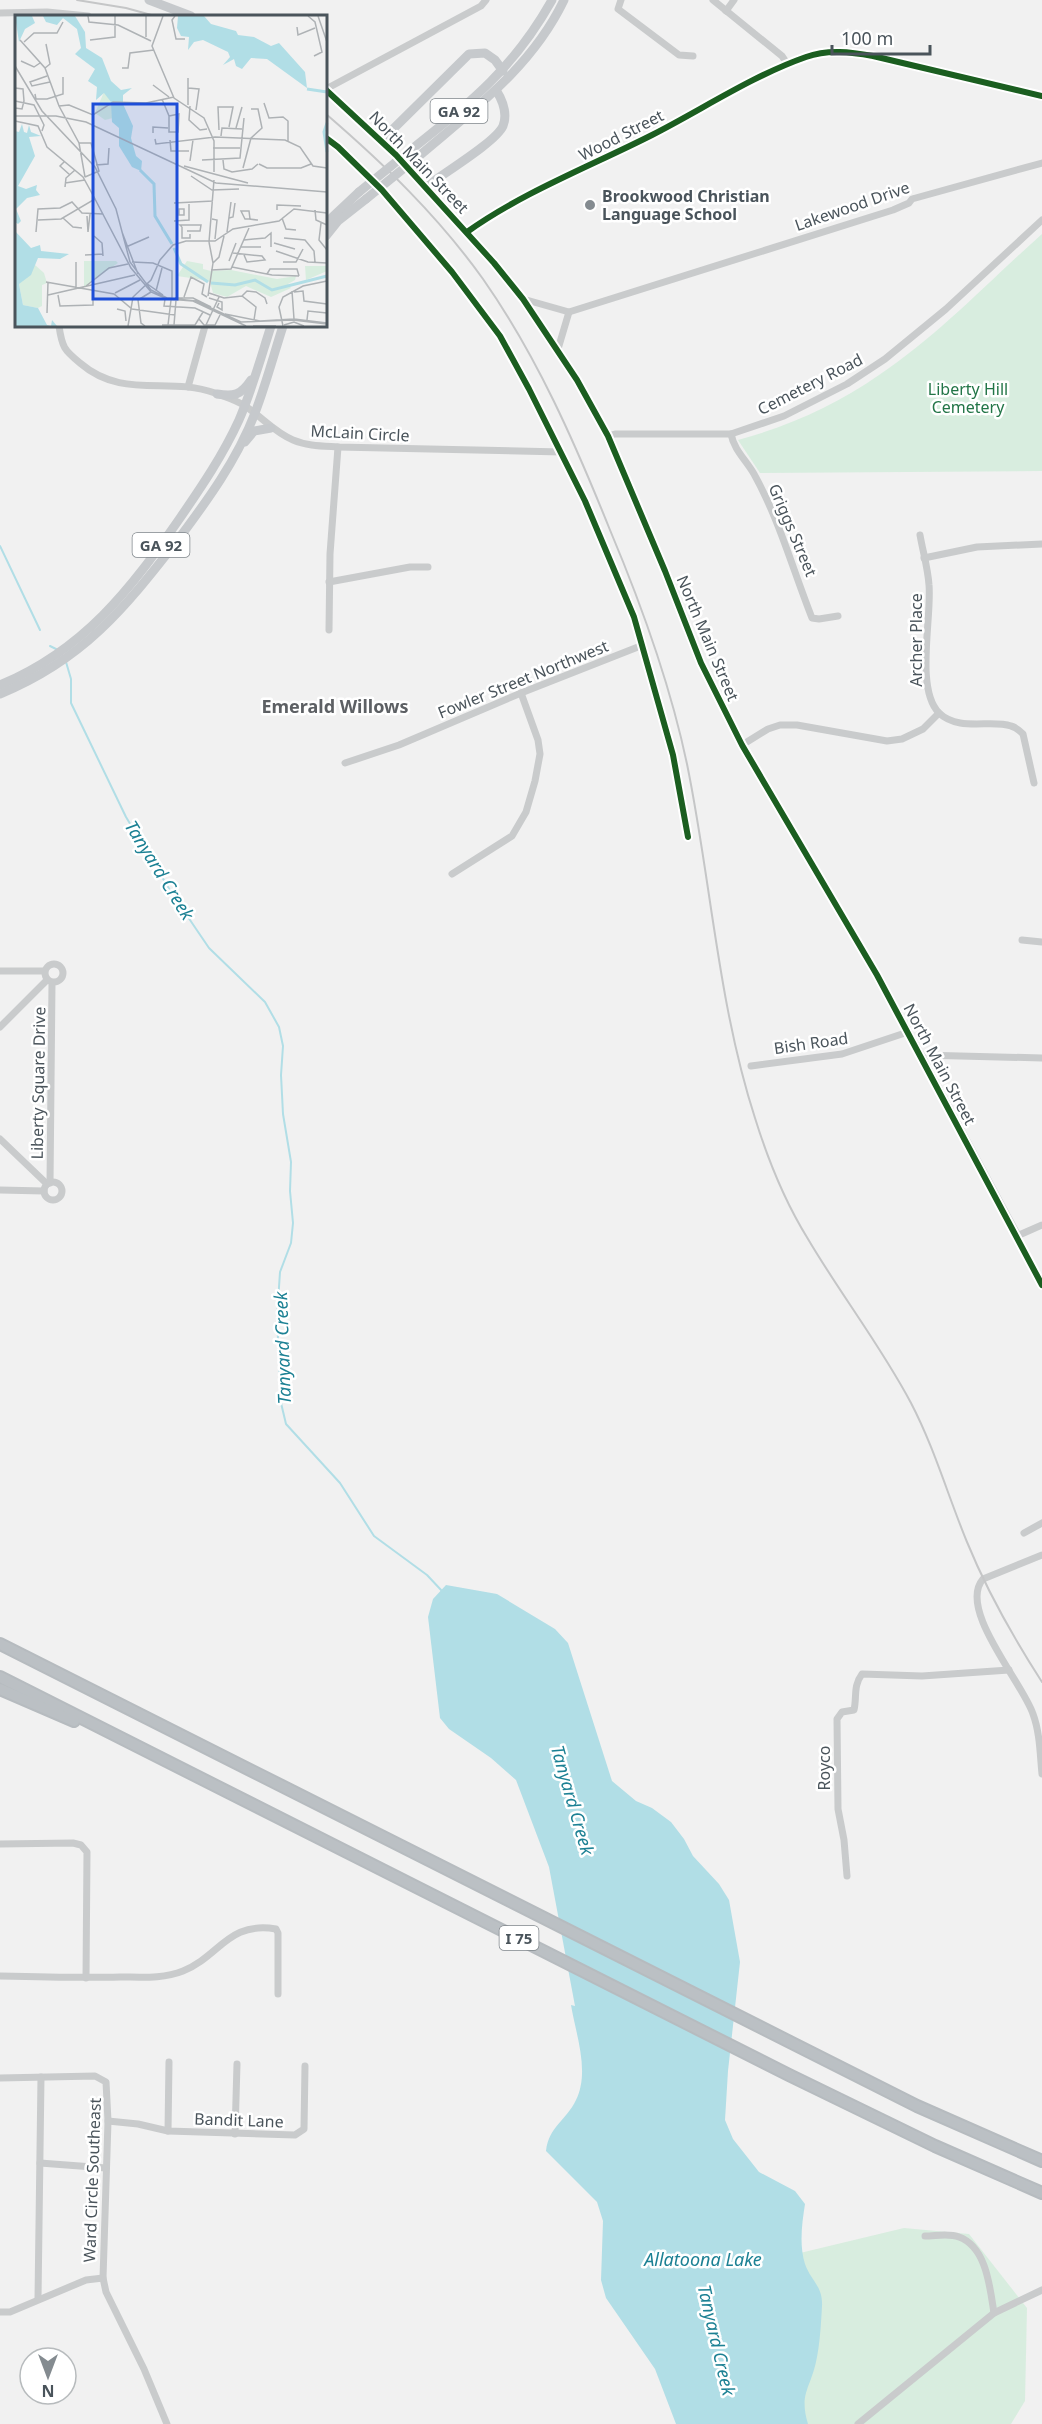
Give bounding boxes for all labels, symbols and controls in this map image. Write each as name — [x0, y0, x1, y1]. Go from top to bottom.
inset map — [15, 15, 327, 327]
scale bar — [832, 18, 930, 56]
text: 100 m — [841, 26, 893, 50]
road number: GA 92 — [430, 99, 488, 123]
street label: Wood Street — [575, 104, 667, 166]
street label: North Main Street — [364, 106, 474, 218]
street label: Lakewood Drive — [792, 176, 912, 236]
place label: Brookwood Christian Language School — [602, 185, 770, 225]
marker: Brookwood Christian Language School — [583, 198, 597, 212]
street label: Cemetery Road — [754, 348, 866, 420]
park label: Liberty Hill Cemetery — [928, 378, 1008, 418]
street label: McLain Circle — [310, 419, 410, 447]
street label: Griggs Street — [764, 480, 822, 580]
road number: GA 92 — [132, 533, 190, 557]
street label: North Main Street — [672, 572, 745, 704]
street label: Archer Place — [905, 593, 927, 687]
street label: Fowler Street Northwest — [434, 635, 612, 723]
district label: Emerald Willows — [261, 694, 409, 718]
water label: Tanyard Creek — [120, 816, 201, 925]
street label: North Main Street — [899, 999, 981, 1129]
street label: Liberty Square Drive — [26, 1007, 50, 1159]
street label: Bish Road — [772, 1027, 850, 1059]
water label: Tanyard Creek — [268, 1290, 296, 1405]
water label: Tanyard Creek — [546, 1742, 600, 1859]
street label: Royco — [813, 1746, 835, 1790]
road number: I 75 — [500, 1926, 538, 1950]
street label: Ward Circle Southeast — [78, 2097, 106, 2263]
street label: Bandit Lane — [194, 2107, 284, 2133]
water label: Allatoona Lake — [642, 2247, 762, 2271]
water label: Tanyard Creek — [693, 2282, 742, 2399]
north arrow — [18, 2346, 78, 2406]
text: N — [41, 2380, 55, 2402]

